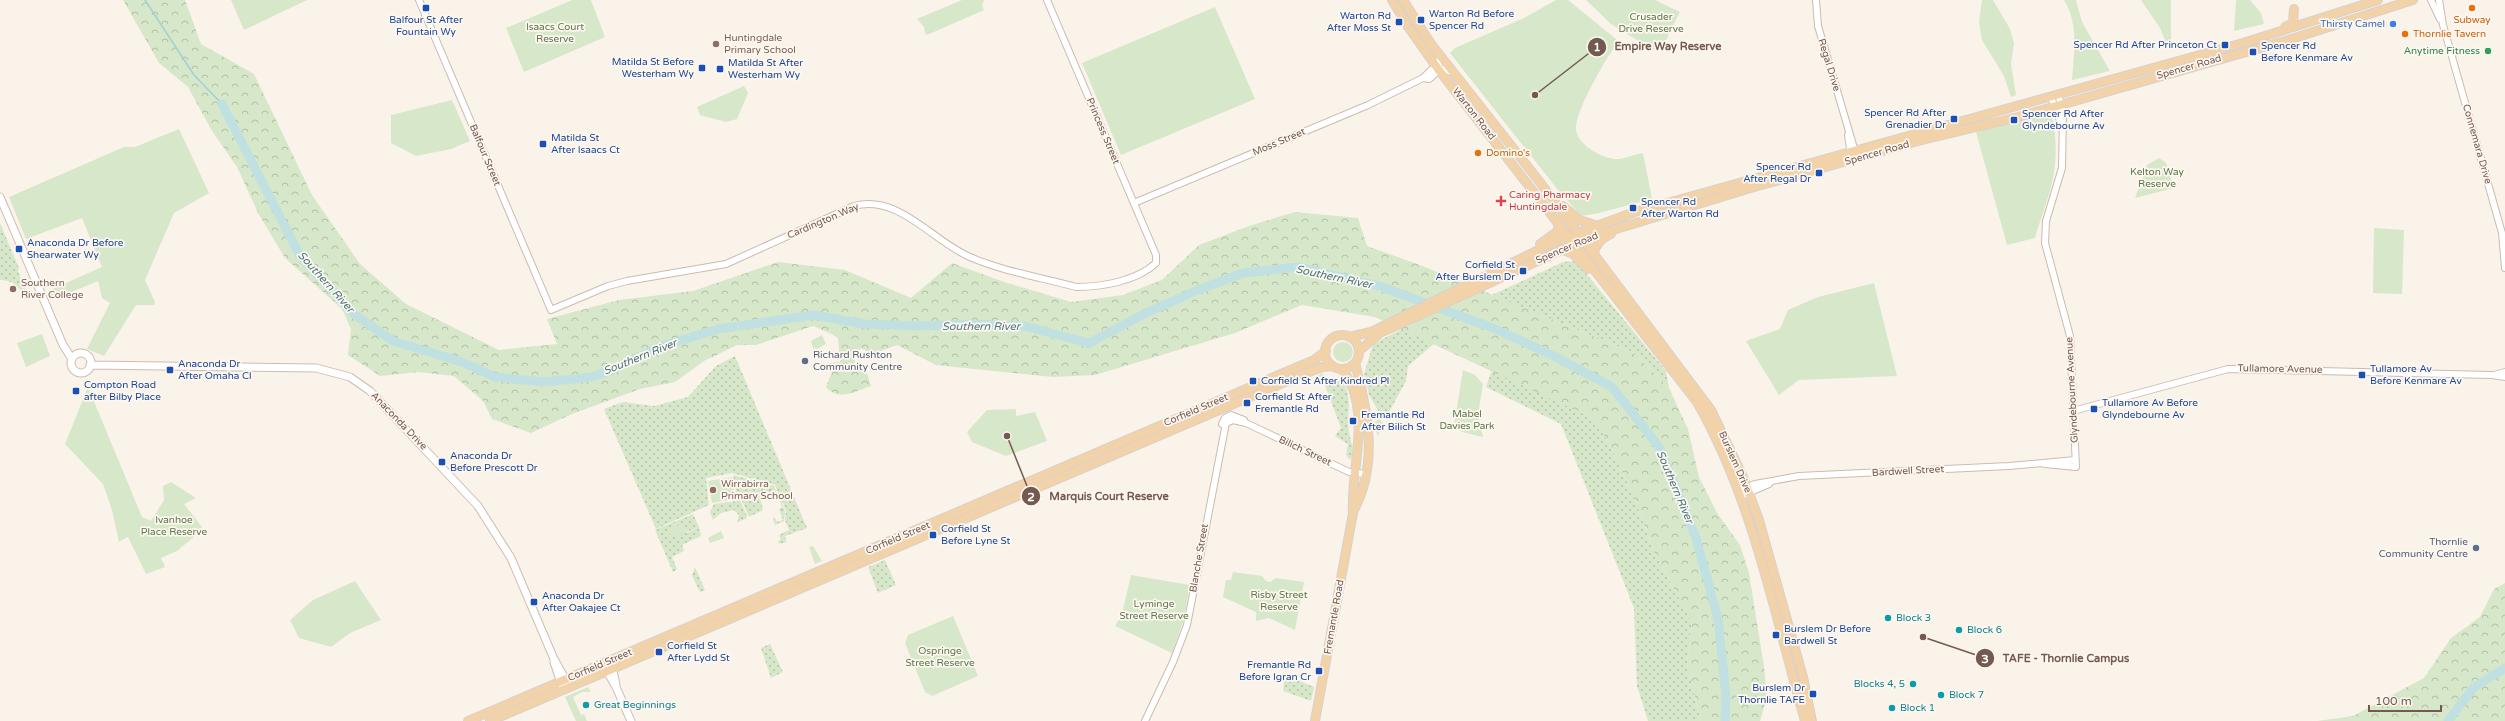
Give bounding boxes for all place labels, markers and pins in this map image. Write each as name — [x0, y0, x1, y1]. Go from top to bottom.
marker: Balfour St After Fountain Wy — [421, 3, 431, 13]
marker: Subway — [2467, 3, 2477, 13]
place label: Warton Rd Before Spencer Rd — [1429, 8, 1515, 32]
place label: Warton Rd After Moss St — [1327, 10, 1391, 34]
place label: Balfour St After Fountain Wy — [389, 14, 463, 38]
place label: Subway — [2453, 14, 2491, 26]
marker: Warton Rd Before Spencer Rd — [1416, 15, 1426, 25]
marker: Warton Rd After Moss St — [1394, 17, 1404, 27]
place label: Thirsty Camel — [2320, 18, 2385, 30]
marker: Thirsty Camel — [2388, 19, 2398, 29]
place label: Thornlie Tavern — [2413, 28, 2486, 40]
marker: Thornlie Tavern — [2400, 29, 2410, 39]
place label: Huntingdale Primary School — [724, 32, 796, 56]
callout: Empire Way Reserve — [1587, 35, 1730, 58]
marker: Huntingdale Primary School — [711, 39, 721, 49]
place label: Spencer Rd After Princeton Ct — [2074, 39, 2217, 51]
marker: Spencer Rd After Princeton Ct — [2220, 40, 2230, 50]
place label: Spencer Rd Before Kenmare Av — [2261, 40, 2353, 64]
place label: Anytime Fitness — [2404, 45, 2480, 57]
marker: Anytime Fitness — [2483, 46, 2493, 56]
marker: Spencer Rd Before Kenmare Av — [2248, 47, 2258, 57]
place label: Matilda St Before Westerham Wy — [612, 56, 695, 80]
place label: Matilda St After Westerham Wy — [728, 57, 803, 81]
marker: Matilda St Before Westerham Wy — [697, 63, 707, 73]
marker: Matilda St After Westerham Wy — [715, 64, 725, 74]
place label: Spencer Rd After Grenadier Dr — [1864, 107, 1946, 131]
place label: Spencer Rd After Glyndebourne Av — [2022, 108, 2105, 132]
marker: Spencer Rd After Grenadier Dr — [1949, 114, 1959, 124]
marker: Spencer Rd After Glyndebourne Av — [2009, 115, 2019, 125]
place label: Matilda St After Isaacs Ct — [551, 132, 620, 156]
marker: Matilda St After Isaacs Ct — [538, 139, 548, 149]
place label: Domino's — [1486, 147, 1530, 159]
marker: Domino's — [1473, 148, 1483, 158]
place label: Spencer Rd After Regal Dr — [1743, 161, 1811, 185]
marker: Spencer Rd After Regal Dr — [1814, 168, 1824, 178]
place label: Caring Pharmacy Huntingdale — [1509, 189, 1591, 213]
marker: Caring Pharmacy Huntingdale — [1496, 196, 1506, 206]
place label: Spencer Rd After Warton Rd — [1641, 196, 1719, 220]
marker: Spencer Rd After Warton Rd — [1628, 203, 1638, 213]
place label: Anaconda Dr Before Shearwater Wy — [27, 237, 124, 261]
marker: Anaconda Dr Before Shearwater Wy — [14, 244, 24, 254]
place label: Corfield St After Burslem Dr — [1435, 259, 1515, 283]
marker: Corfield St After Burslem Dr — [1518, 266, 1528, 276]
place label: Southern River College — [21, 277, 84, 301]
marker: Southern River College — [8, 284, 18, 294]
place label: Richard Rushton Community Centre — [813, 349, 903, 373]
marker: Richard Rushton Community Centre — [800, 356, 810, 366]
place label: Anaconda Dr After Omaha Cl — [178, 358, 251, 382]
place label: Tullamore Av Before Kenmare Av — [2370, 363, 2462, 387]
marker: Anaconda Dr After Omaha Cl — [165, 365, 175, 375]
marker: Tullamore Av Before Kenmare Av — [2357, 370, 2367, 380]
place label: Corfield St After Kindred Pl — [1261, 375, 1389, 387]
marker: Corfield St After Kindred Pl — [1248, 376, 1258, 386]
place label: Compton Road after Bilby Place — [84, 379, 161, 403]
marker: Compton Road after Bilby Place — [71, 386, 81, 396]
place label: Corfield St After Fremantle Rd — [1255, 391, 1332, 415]
place label: Tullamore Av Before Glyndebourne Av — [2102, 397, 2198, 421]
marker: Corfield St After Fremantle Rd — [1242, 398, 1252, 408]
marker: Tullamore Av Before Glyndebourne Av — [2089, 404, 2099, 414]
place label: Fremantle Rd After Bilich St — [1361, 409, 1426, 433]
marker: Fremantle Rd After Bilich St — [1348, 416, 1358, 426]
place label: Anaconda Dr Before Prescott Dr — [450, 450, 538, 474]
marker: Anaconda Dr Before Prescott Dr — [437, 457, 447, 467]
place label: Wirrabirra Primary School — [721, 478, 793, 502]
marker: Wirrabirra Primary School — [708, 485, 718, 495]
callout: Marquis Court Reserve — [1021, 485, 1176, 508]
place label: Corfield St Before Lyne St — [941, 523, 1011, 547]
marker: Corfield St Before Lyne St — [928, 530, 938, 540]
place label: Thornlie Community Centre — [2379, 536, 2468, 560]
marker: Thornlie Community Centre — [2471, 543, 2481, 553]
place label: Anaconda Dr After Oakajee Ct — [542, 590, 621, 614]
marker: Anaconda Dr After Oakajee Ct — [529, 597, 539, 607]
place label: Block 3 — [1896, 612, 1931, 624]
marker: Block 3 — [1883, 613, 1893, 623]
place label: Burslem Dr Before Bardwell St — [1784, 623, 1871, 647]
place label: Block 6 — [1967, 624, 2002, 636]
marker: Block 6 — [1954, 625, 1964, 635]
marker: Burslem Dr Before Bardwell St — [1771, 630, 1781, 640]
place label: Corfield St After Lydd St — [667, 640, 730, 664]
marker: Corfield St After Lydd St — [654, 647, 664, 657]
callout: TAFE - Thornlie Campus — [1975, 647, 2138, 670]
place label: Fremantle Rd Before Igran Cr — [1239, 659, 1311, 683]
marker: Fremantle Rd Before Igran Cr — [1314, 666, 1324, 676]
place label: Blocks 4, 5 — [1854, 678, 1905, 690]
marker: Blocks 4, 5 — [1908, 679, 1918, 689]
place label: Burslem Dr Thornlie TAFE — [1738, 682, 1805, 706]
marker: Burslem Dr Thornlie TAFE — [1808, 689, 1818, 699]
place label: Block 7 — [1949, 689, 1984, 701]
marker: Block 7 — [1936, 690, 1946, 700]
place label: Great Beginnings — [594, 699, 676, 711]
marker: Great Beginnings — [581, 700, 591, 710]
place label: Block 1 — [1900, 702, 1935, 714]
marker: Block 1 — [1887, 703, 1897, 713]

